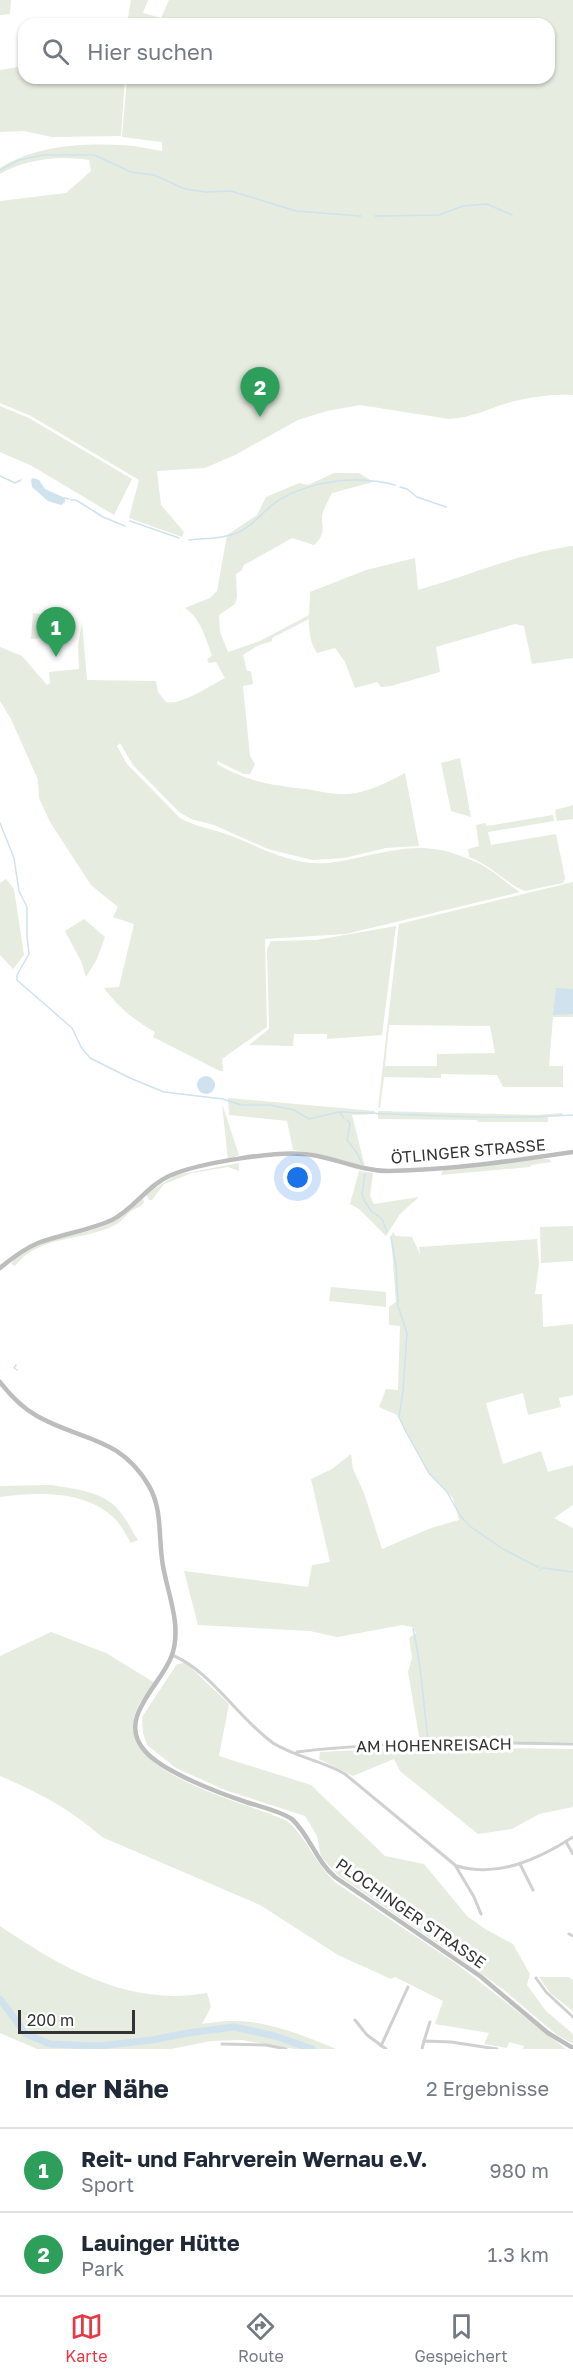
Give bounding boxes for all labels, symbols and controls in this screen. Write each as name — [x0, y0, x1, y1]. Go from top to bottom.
search box — [18, 18, 555, 84]
icon: search — [39, 35, 72, 68]
text: Hier suchen — [87, 38, 213, 65]
pin: 2 — [240, 368, 280, 417]
pin: 1 — [36, 608, 76, 657]
street label: ÖTLINGER STRASSE — [390, 1134, 546, 1168]
your location — [283, 1163, 312, 1192]
street label: AM HOHENREISACH — [356, 1734, 512, 1756]
street label: PLOCHINGER STRASSE — [332, 1854, 490, 1972]
scale bar — [18, 2007, 135, 2034]
text: 200 m — [27, 2010, 74, 2030]
text: In der Nähe — [24, 2073, 169, 2104]
text: 2 Ergebnisse — [426, 2076, 549, 2100]
text: Reit- und Fahrverein Wernau e.V. — [81, 2145, 427, 2172]
text: 1 — [38, 2158, 49, 2182]
text: 980 m — [490, 2158, 549, 2182]
text: Sport — [81, 2172, 134, 2196]
text: Lauinger Hütte — [81, 2229, 240, 2256]
text: 2 — [37, 2242, 50, 2266]
text: 1.3 km — [488, 2242, 549, 2266]
text: Park — [81, 2256, 124, 2280]
tab: Karte — [65, 2310, 107, 2366]
tab: Route — [238, 2310, 284, 2366]
tab: Gespeichert — [414, 2310, 508, 2366]

